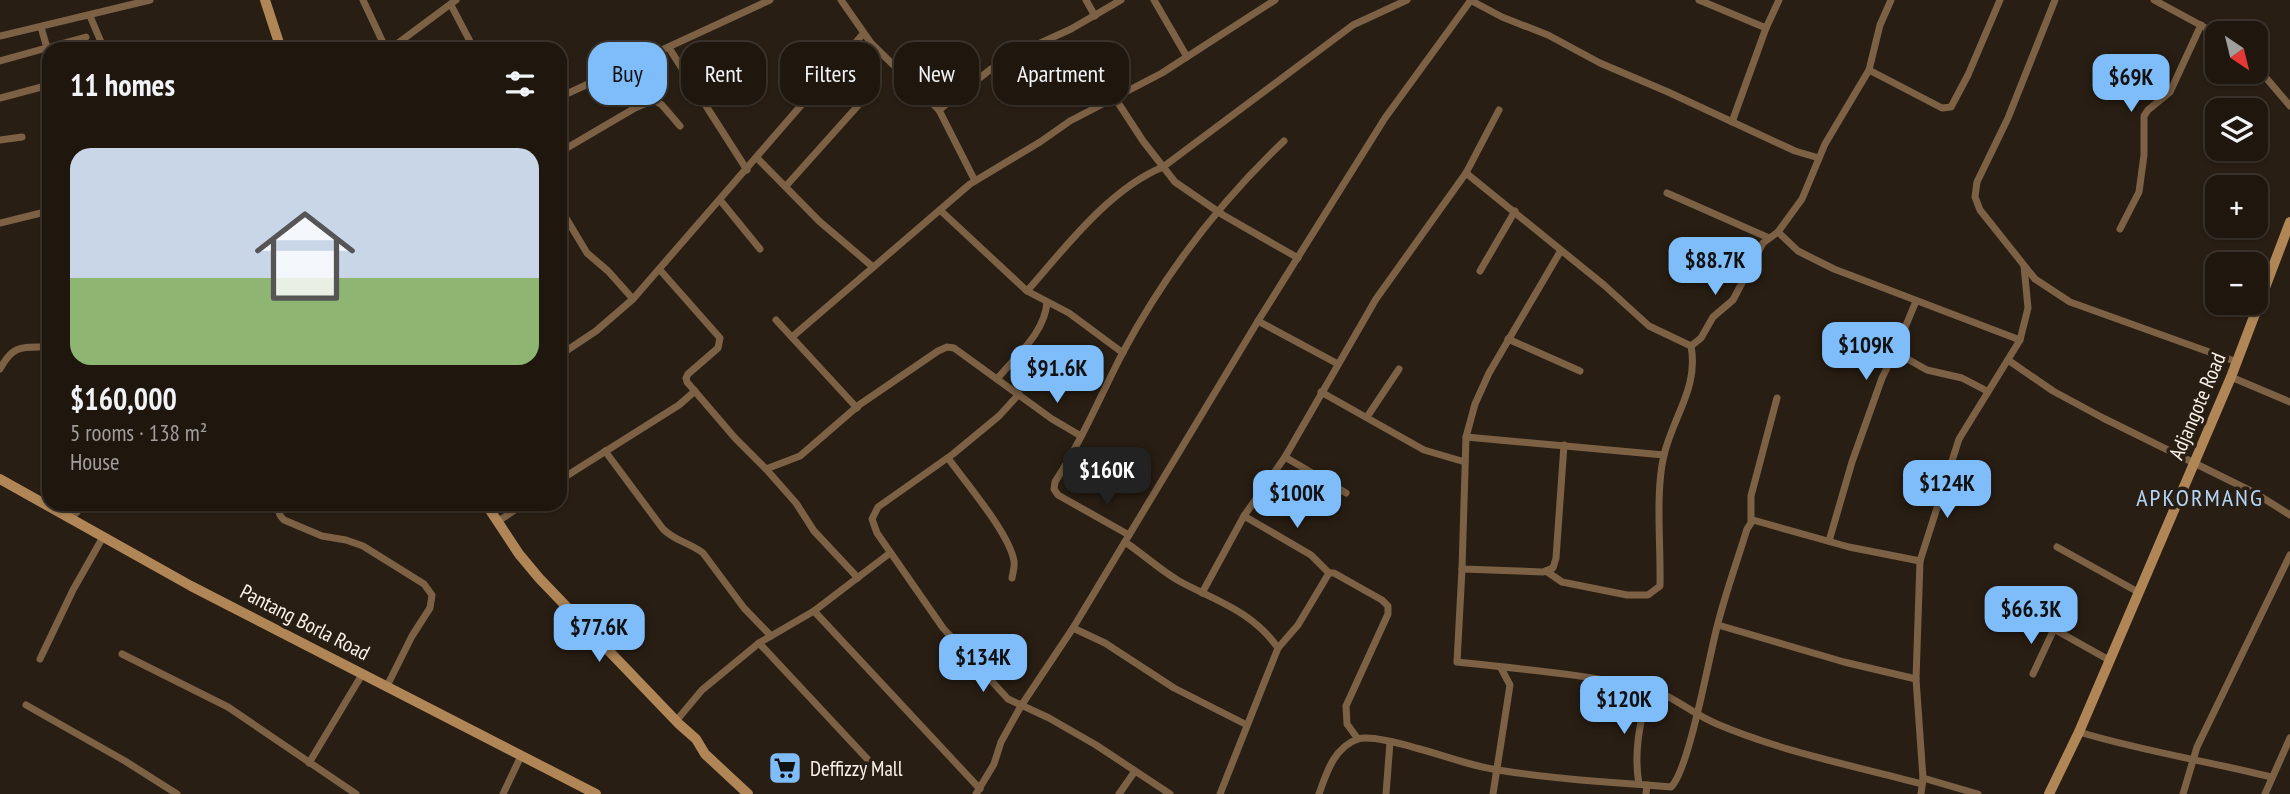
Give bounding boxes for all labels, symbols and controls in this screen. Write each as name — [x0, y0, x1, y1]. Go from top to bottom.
north arrow — [2205, 21, 2268, 84]
map controls — [2205, 21, 2268, 315]
chip: Buy — [588, 42, 667, 105]
chip: Rent — [681, 42, 766, 105]
chip: Filters — [780, 42, 880, 105]
chip: New — [894, 42, 979, 105]
chip: Apartment — [993, 42, 1129, 105]
pin: $69K — [2090, 54, 2172, 114]
text: $69K — [2109, 62, 2153, 91]
text: 11 homes — [70, 65, 175, 104]
icon: filters — [501, 65, 539, 103]
button: layers — [2205, 98, 2268, 161]
button: + — [2205, 175, 2268, 238]
icon: home — [242, 193, 368, 319]
pin: $88.7K — [1658, 238, 1772, 297]
text: $88.7K — [1685, 245, 1745, 274]
button: − — [2205, 252, 2268, 315]
pin: $109K — [1817, 322, 1915, 382]
text: $109K — [1838, 330, 1894, 359]
pin: $91.6K — [1000, 346, 1114, 405]
street label: Adjangote Road — [2162, 348, 2232, 464]
text: $91.6K — [1027, 353, 1087, 382]
text: $160,000 — [70, 379, 177, 418]
text: 5 rooms · 138 m² — [70, 418, 207, 447]
text: House — [70, 447, 120, 476]
pin: $160K — [1058, 448, 1156, 507]
text: $160K — [1079, 455, 1135, 484]
pin: $124K — [1898, 461, 1996, 520]
text: $124K — [1919, 468, 1975, 497]
pin: $100K — [1248, 470, 1346, 530]
text: $100K — [1269, 478, 1325, 507]
district label: APKORMANG — [2136, 482, 2264, 513]
street label: Pantang Borla Road — [236, 578, 374, 666]
pin: $66.3K — [1974, 586, 2088, 646]
text: $66.3K — [2001, 594, 2061, 623]
pin: $77.6K — [542, 604, 656, 664]
text: $77.6K — [570, 612, 628, 641]
pin: $134K — [934, 634, 1032, 694]
text: $134K — [955, 642, 1011, 671]
pin: $120K — [1575, 676, 1673, 736]
text: $120K — [1596, 684, 1652, 713]
supermarket icon: Deffizzy Mall — [766, 749, 804, 787]
place label: Deffizzy Mall — [810, 755, 903, 782]

